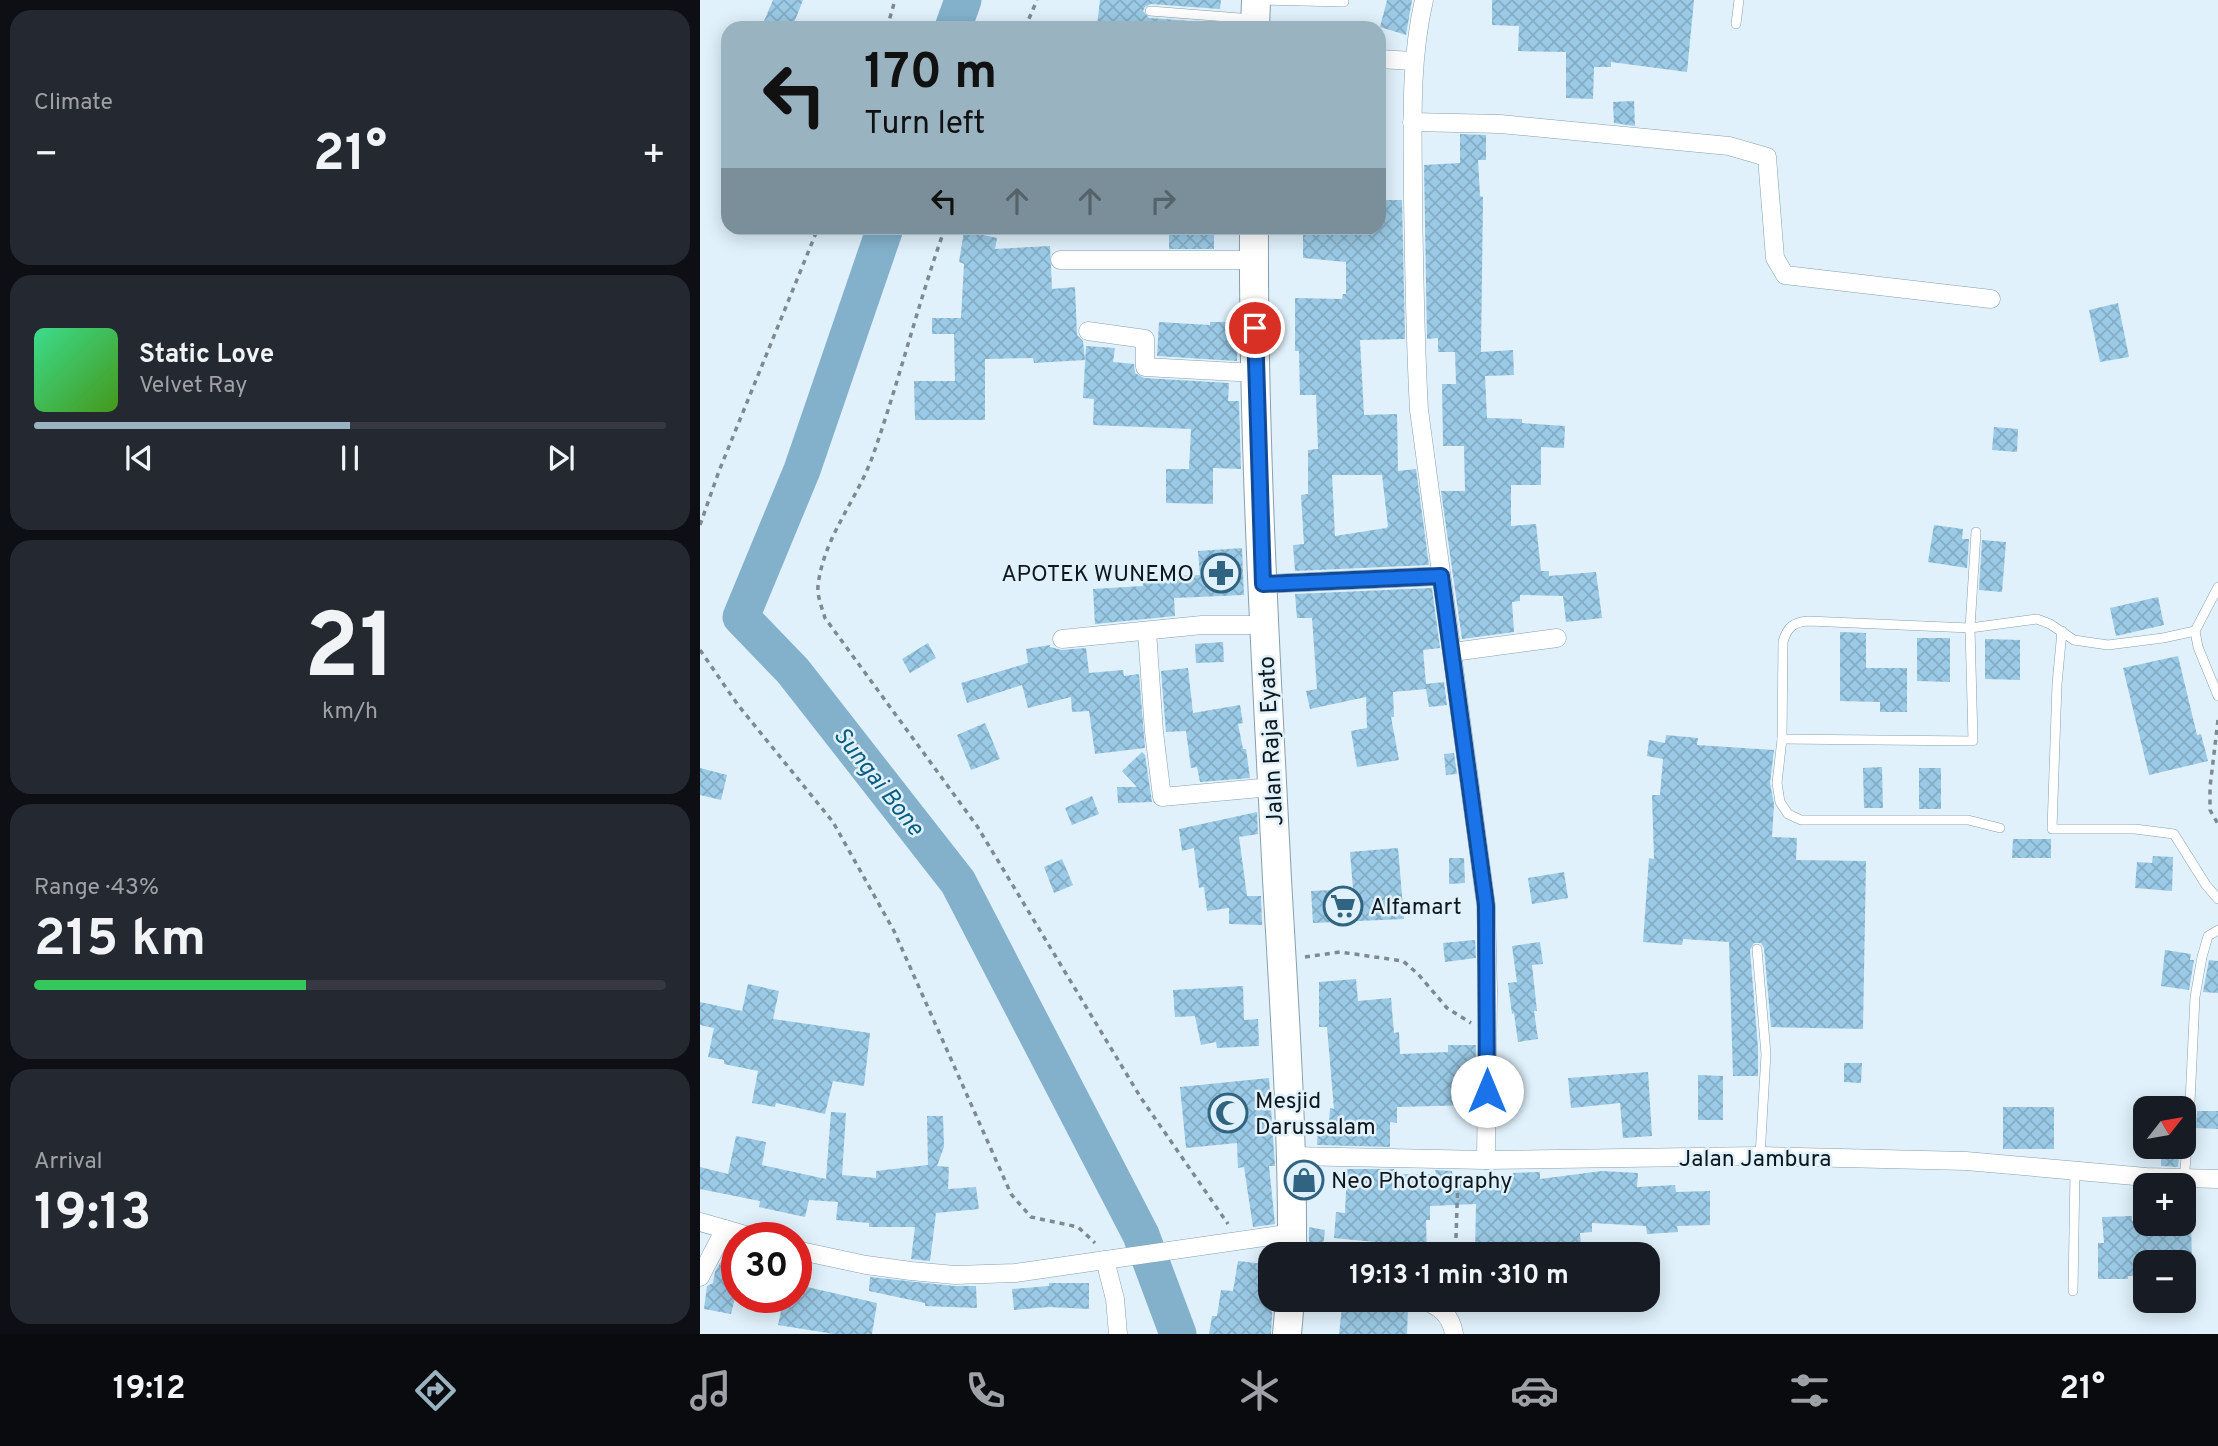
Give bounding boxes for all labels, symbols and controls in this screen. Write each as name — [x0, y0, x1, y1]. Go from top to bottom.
text: 170 m — [864, 44, 997, 106]
icon: left — [749, 49, 840, 140]
text: Climate — [34, 89, 113, 118]
text: Turn left — [864, 105, 985, 145]
text: 21° — [313, 123, 387, 189]
text: − — [34, 132, 59, 181]
text: + — [641, 132, 666, 181]
icon: left — [925, 182, 963, 220]
icon: ahead — [998, 182, 1036, 220]
icon: ahead — [1071, 182, 1109, 220]
icon: right — [1144, 182, 1182, 220]
pin — [1225, 298, 1285, 358]
icon: arrive — [1236, 309, 1274, 347]
text: Static Love — [139, 339, 274, 372]
text: Velvet Ray — [139, 372, 247, 401]
icon: previous — [120, 439, 158, 477]
icon: pause — [331, 439, 369, 477]
icon: next — [542, 439, 580, 477]
pharmacy icon: APOTEK WUNEMO — [1200, 552, 1242, 594]
place label: APOTEK WUNEMO — [1001, 561, 1194, 590]
text: 21 — [304, 595, 396, 710]
street label: Jalan Raja Eyato — [1254, 655, 1291, 826]
text: km/h — [322, 698, 378, 727]
water label: Sungai Bone — [826, 722, 930, 843]
text: Range · 43% — [34, 874, 159, 903]
supermarket icon: Alfamart — [1322, 885, 1364, 927]
place label: Alfamart — [1370, 894, 1462, 923]
text: 215 km — [34, 908, 206, 974]
position arrow — [1450, 1054, 1524, 1128]
place label: Mesjid Darussalam — [1255, 1088, 1376, 1143]
mosque icon: Mesjid Darussalam — [1207, 1092, 1249, 1134]
north arrow — [2133, 1096, 2196, 1158]
map controls — [2133, 1096, 2196, 1313]
street label: Jalan Jambura — [1679, 1146, 1831, 1175]
text: Arrival — [34, 1148, 103, 1177]
shop icon: Neo Photography — [1283, 1159, 1325, 1201]
place label: Neo Photography — [1331, 1168, 1512, 1197]
button: + — [2133, 1173, 2196, 1236]
text: 19:13 — [34, 1182, 151, 1248]
speed limit sign: 30 — [721, 1222, 812, 1313]
button: − — [2133, 1250, 2196, 1313]
text: 19:13 · 1 min · 310 m — [1349, 1260, 1569, 1293]
icon: directions — [411, 1366, 460, 1415]
icon: music — [686, 1366, 735, 1415]
icon: phone — [961, 1366, 1010, 1415]
icon: climate — [1235, 1366, 1284, 1415]
icon: car — [1510, 1366, 1559, 1415]
icon: filters — [1785, 1366, 1834, 1415]
text: 19:12 — [113, 1370, 185, 1410]
text: 21° — [2059, 1370, 2105, 1410]

